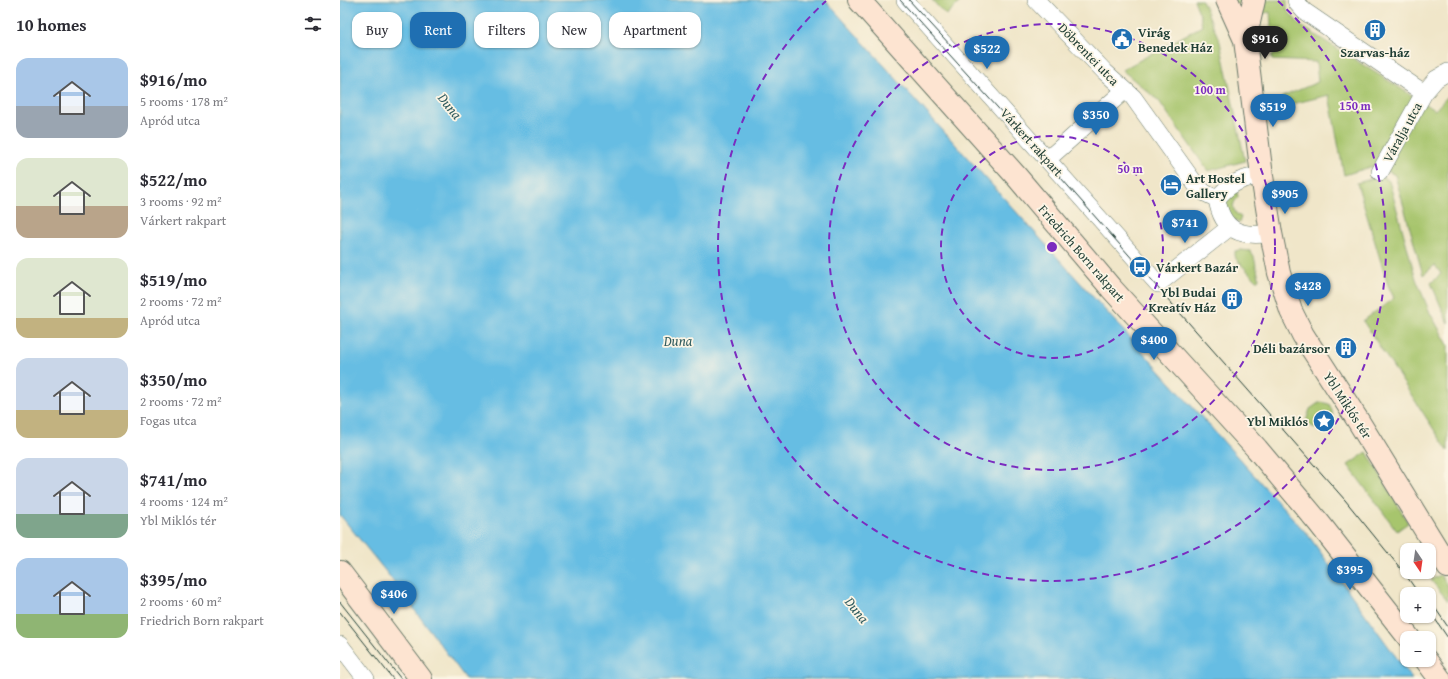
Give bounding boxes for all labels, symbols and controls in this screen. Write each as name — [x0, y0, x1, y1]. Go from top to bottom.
text: 10 homes — [16, 12, 87, 37]
chip: Buy — [352, 12, 402, 48]
chip: Rent — [410, 12, 466, 48]
chip: Filters — [474, 12, 539, 48]
chip: New — [547, 12, 601, 48]
chip: Apartment — [609, 12, 701, 48]
icon: filters — [302, 13, 324, 35]
building icon: Szarvas-ház — [1362, 17, 1388, 43]
street label: Döbrentei utca — [1054, 19, 1124, 91]
place label: Virág Benedek Ház — [1138, 23, 1212, 57]
public building icon: Virág Benedek Ház — [1109, 26, 1135, 52]
pin: $916 — [1241, 26, 1289, 60]
text: $916 — [1252, 29, 1278, 48]
pin: $522 — [963, 36, 1011, 70]
text: $522 — [974, 39, 1000, 58]
place label: Szarvas-ház — [1340, 43, 1410, 62]
text: $916/mo — [140, 67, 207, 92]
icon: home — [48, 74, 96, 122]
text: 100 m — [1194, 81, 1227, 98]
water label: Duna — [433, 88, 467, 124]
text: 5 rooms · 178 m² — [140, 92, 228, 111]
pin: $519 — [1249, 94, 1297, 128]
text: $519 — [1260, 97, 1286, 116]
text: 150 m — [1339, 97, 1372, 114]
street label: Váralja utca — [1378, 98, 1427, 166]
pin: $350 — [1072, 102, 1120, 136]
street label: Várkert rakpart — [996, 104, 1068, 181]
text: $350 — [1083, 105, 1109, 124]
text: Apród utca — [140, 111, 200, 130]
text: 50 m — [1117, 160, 1143, 177]
text: $522/mo — [140, 167, 207, 192]
place label: Art Hostel Gallery — [1186, 169, 1245, 203]
hotel icon: Art Hostel Gallery — [1158, 172, 1184, 198]
icon: home — [48, 174, 96, 222]
pin: $905 — [1261, 181, 1309, 215]
text: $905 — [1272, 184, 1298, 203]
text: 3 rooms · 92 m² — [140, 192, 222, 211]
street label: Friedrich Born rakpart — [1034, 200, 1130, 307]
pin: $741 — [1161, 210, 1209, 244]
text: Várkert rakpart — [140, 211, 226, 230]
text: $741 — [1172, 213, 1198, 232]
centre of rings — [1045, 240, 1059, 254]
bus stop icon: Várkert Bazár — [1127, 254, 1153, 280]
place label: Várkert Bazár — [1156, 258, 1238, 277]
text: $519/mo — [140, 267, 207, 292]
pin: $428 — [1284, 273, 1332, 307]
icon: home — [48, 274, 96, 322]
text: $428 — [1295, 276, 1321, 295]
place label: Ybl Budai Kreatív Ház — [1149, 283, 1216, 317]
building icon: Ybl Budai Kreatív Ház — [1219, 286, 1245, 312]
text: 2 rooms · 72 m² — [140, 292, 222, 311]
text: Apród utca — [140, 311, 200, 330]
pin: $400 — [1130, 327, 1178, 361]
text: $400 — [1141, 330, 1167, 349]
water label: Duna — [663, 331, 693, 351]
building icon: Déli bazársor — [1333, 335, 1359, 361]
place label: Déli bazársor — [1253, 339, 1330, 358]
text: $350/mo — [140, 367, 207, 392]
street label: Ybl Miklós tér — [1319, 368, 1377, 443]
icon: home — [48, 374, 96, 422]
text: 2 rooms · 72 m² — [140, 392, 222, 411]
place icon: Ybl Miklós — [1311, 408, 1337, 434]
text: Fogas utca — [140, 411, 197, 430]
place label: Ybl Miklós — [1247, 412, 1308, 431]
text: $741/mo — [140, 467, 207, 492]
icon: home — [48, 474, 96, 522]
text: 4 rooms · 124 m² — [140, 492, 228, 511]
text: Ybl Miklós tér — [140, 511, 216, 530]
north arrow — [1400, 543, 1436, 579]
map controls — [1400, 543, 1436, 667]
pin: $395 — [1326, 557, 1374, 591]
text: $395 — [1337, 560, 1363, 579]
text: $395/mo — [140, 567, 207, 592]
icon: home — [48, 574, 96, 622]
pin: $406 — [370, 581, 418, 615]
text: $406 — [381, 584, 407, 603]
button: + — [1400, 587, 1436, 623]
text: 2 rooms · 60 m² — [140, 592, 222, 611]
water label: Duna — [840, 592, 874, 628]
text: Friedrich Born rakpart — [140, 611, 264, 630]
button: − — [1400, 631, 1436, 667]

